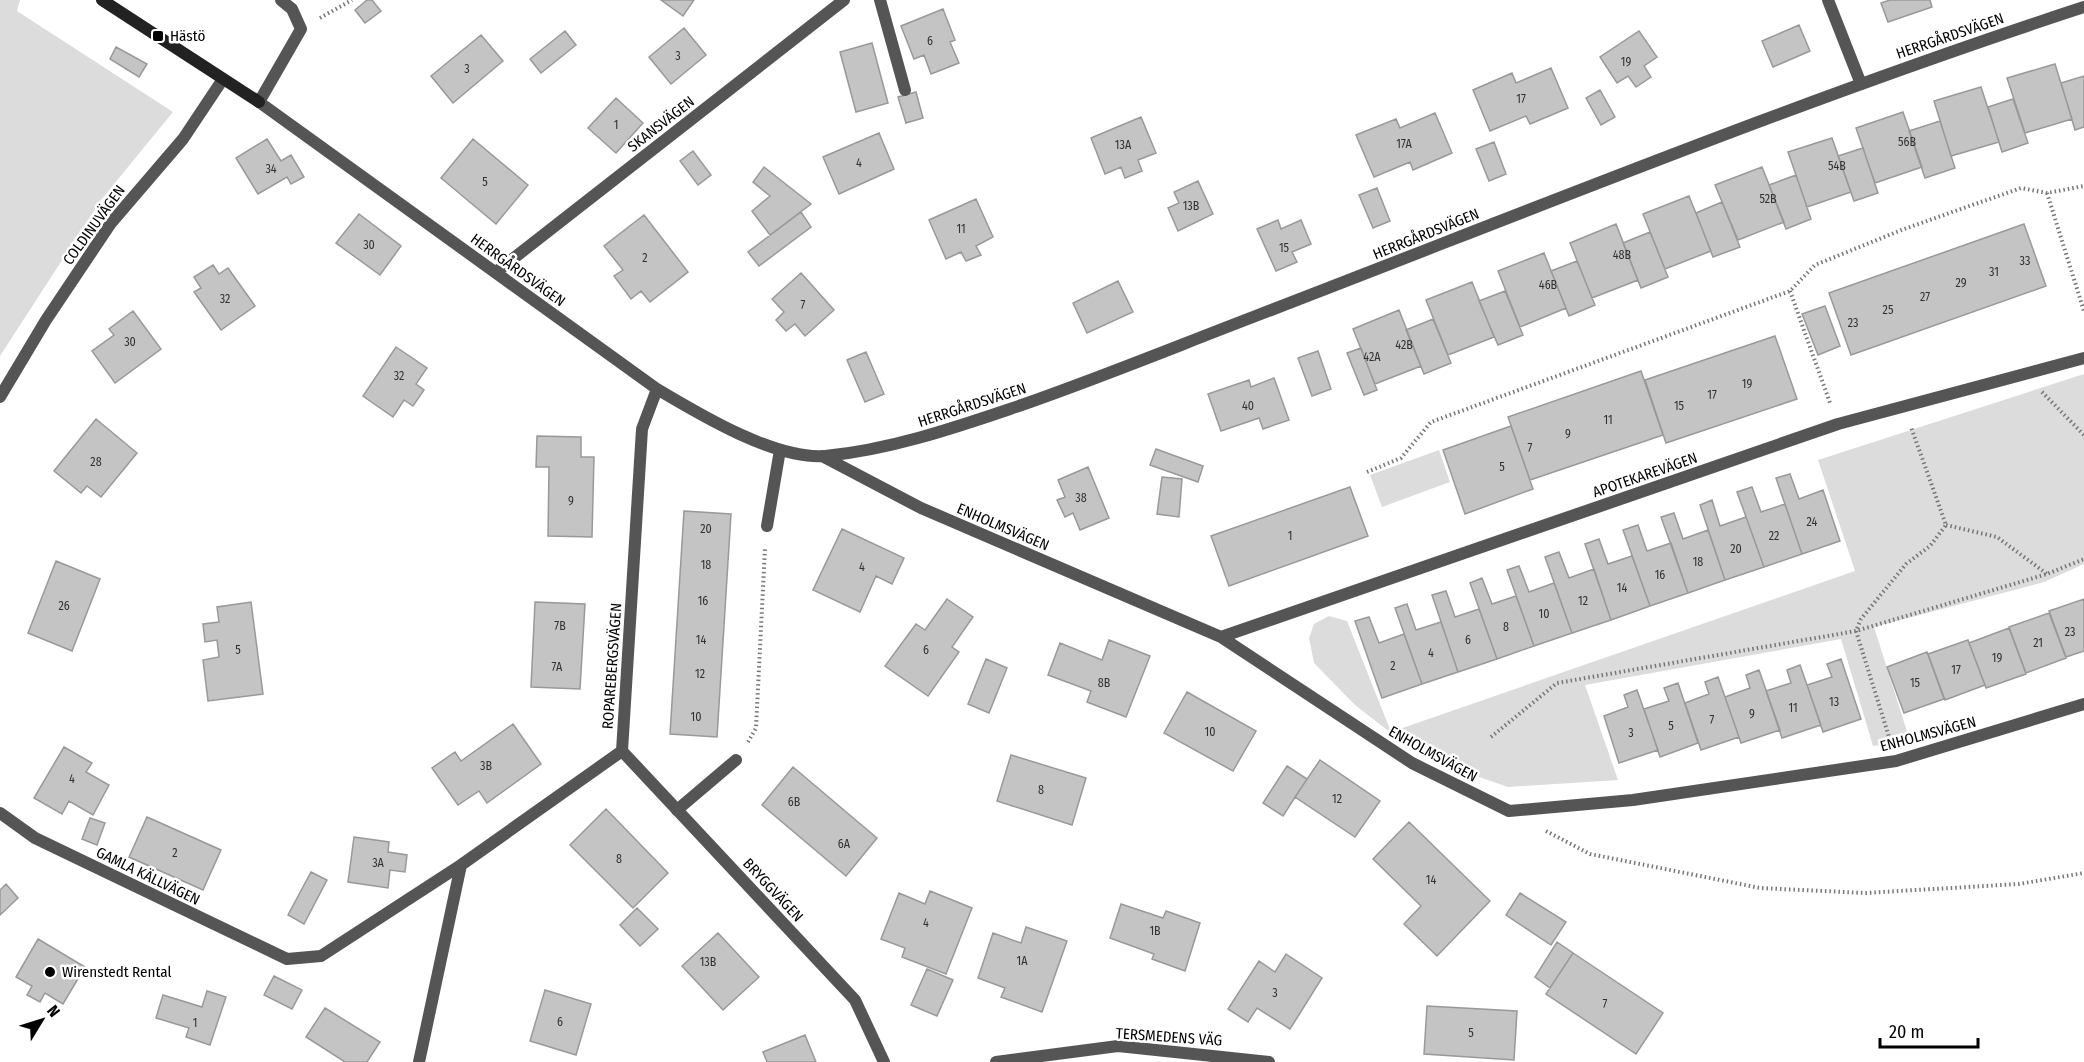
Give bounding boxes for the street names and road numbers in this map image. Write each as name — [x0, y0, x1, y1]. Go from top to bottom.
street label: HERRGÅRDSVÄGEN — [1894, 9, 2006, 63]
street label: SKANSVÄGEN — [624, 92, 698, 156]
street label: COLDINUVÄGEN — [59, 182, 129, 268]
street label: HERRGÅRDSVÄGEN — [1370, 205, 1482, 263]
street label: HERRGÅRDSVÄGEN — [467, 230, 569, 310]
street label: HERRGÅRDSVÄGEN — [916, 379, 1028, 431]
street label: APOTEKAREVÄGEN — [1590, 449, 1700, 501]
street label: ENHOLMSVÄGEN — [954, 499, 1052, 555]
street label: ROPAREBERGSVÄGEN — [599, 602, 625, 730]
street label: ENHOLMSVÄGEN — [1878, 713, 1978, 755]
street label: ENHOLMSVÄGEN — [1386, 722, 1480, 786]
street label: GAMLA KÄLLVÄGEN — [93, 843, 203, 909]
street label: BRYGGVÄGEN — [739, 855, 807, 925]
street label: TERSMEDENS VÄG — [1115, 1024, 1223, 1050]

